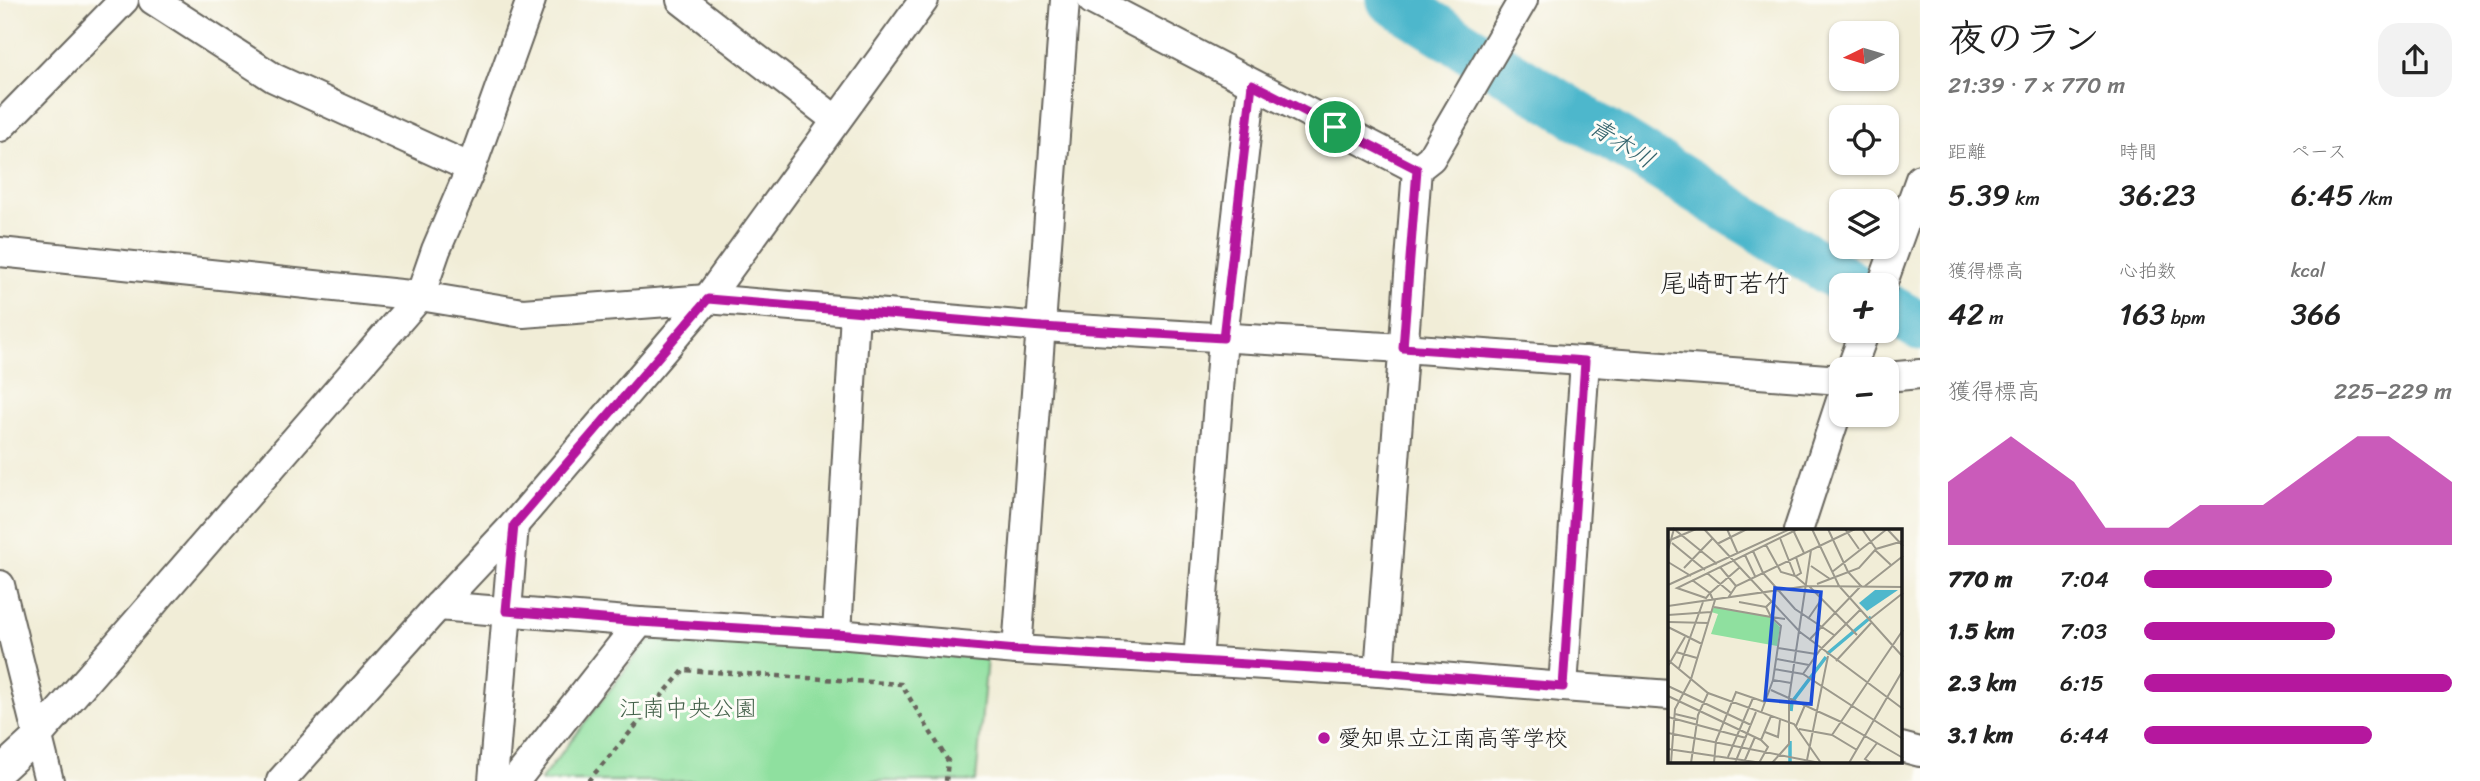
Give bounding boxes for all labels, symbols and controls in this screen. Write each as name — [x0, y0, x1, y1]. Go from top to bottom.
text: 夜のラン — [1948, 5, 2100, 72]
north arrow — [1829, 21, 1899, 91]
map controls — [1829, 21, 1899, 427]
button: share — [2378, 23, 2452, 97]
text: 21:39 · 7 × 770 m — [1948, 65, 2125, 106]
pin — [1305, 97, 1365, 157]
button: locate — [1829, 105, 1899, 175]
water label: 青木川 — [1580, 106, 1664, 180]
icon: arrive — [1316, 108, 1354, 146]
text: 距離 — [1948, 135, 1986, 168]
text: 時間 — [2119, 135, 2157, 168]
text: ペース — [2291, 135, 2347, 168]
text: 5.39 — [1948, 168, 2010, 222]
text: 36:23 — [2119, 168, 2196, 222]
text: 6:45 — [2291, 168, 2354, 222]
text: km — [2010, 182, 2040, 215]
text: /km — [2354, 182, 2393, 215]
button: layers — [1829, 189, 1899, 259]
text: 獲得標高 — [1948, 254, 2024, 287]
text: 心拍数 — [2119, 254, 2176, 287]
text: kcal — [2291, 254, 2325, 287]
district label: 尾崎町若竹 — [1660, 260, 1790, 306]
button: + — [1829, 273, 1899, 343]
text: 42 — [1948, 287, 1984, 341]
text: 163 — [2119, 287, 2166, 341]
text: 366 — [2291, 287, 2341, 341]
text: m — [1984, 301, 2004, 334]
text: bpm — [2166, 301, 2206, 334]
button: − — [1829, 357, 1899, 427]
text: 獲得標高 — [1948, 371, 2040, 412]
text: 225–229 m — [2334, 371, 2452, 412]
inset map — [1668, 529, 1902, 764]
text: 770 m — [1948, 559, 2012, 600]
text: 7:04 — [2060, 559, 2109, 600]
text: 1.5 km — [1948, 611, 2015, 652]
text: 7:03 — [2060, 611, 2107, 652]
text: 2.3 km — [1948, 663, 2017, 704]
text: 6:15 — [2060, 663, 2104, 704]
park label: 江南中央公園 — [619, 688, 757, 729]
text: 3.1 km — [1948, 715, 2013, 756]
text: 6:44 — [2060, 715, 2109, 756]
place label: 愛知県立江南高等学校 — [1338, 718, 1568, 759]
marker: 愛知県立江南高等学校 — [1316, 730, 1332, 746]

